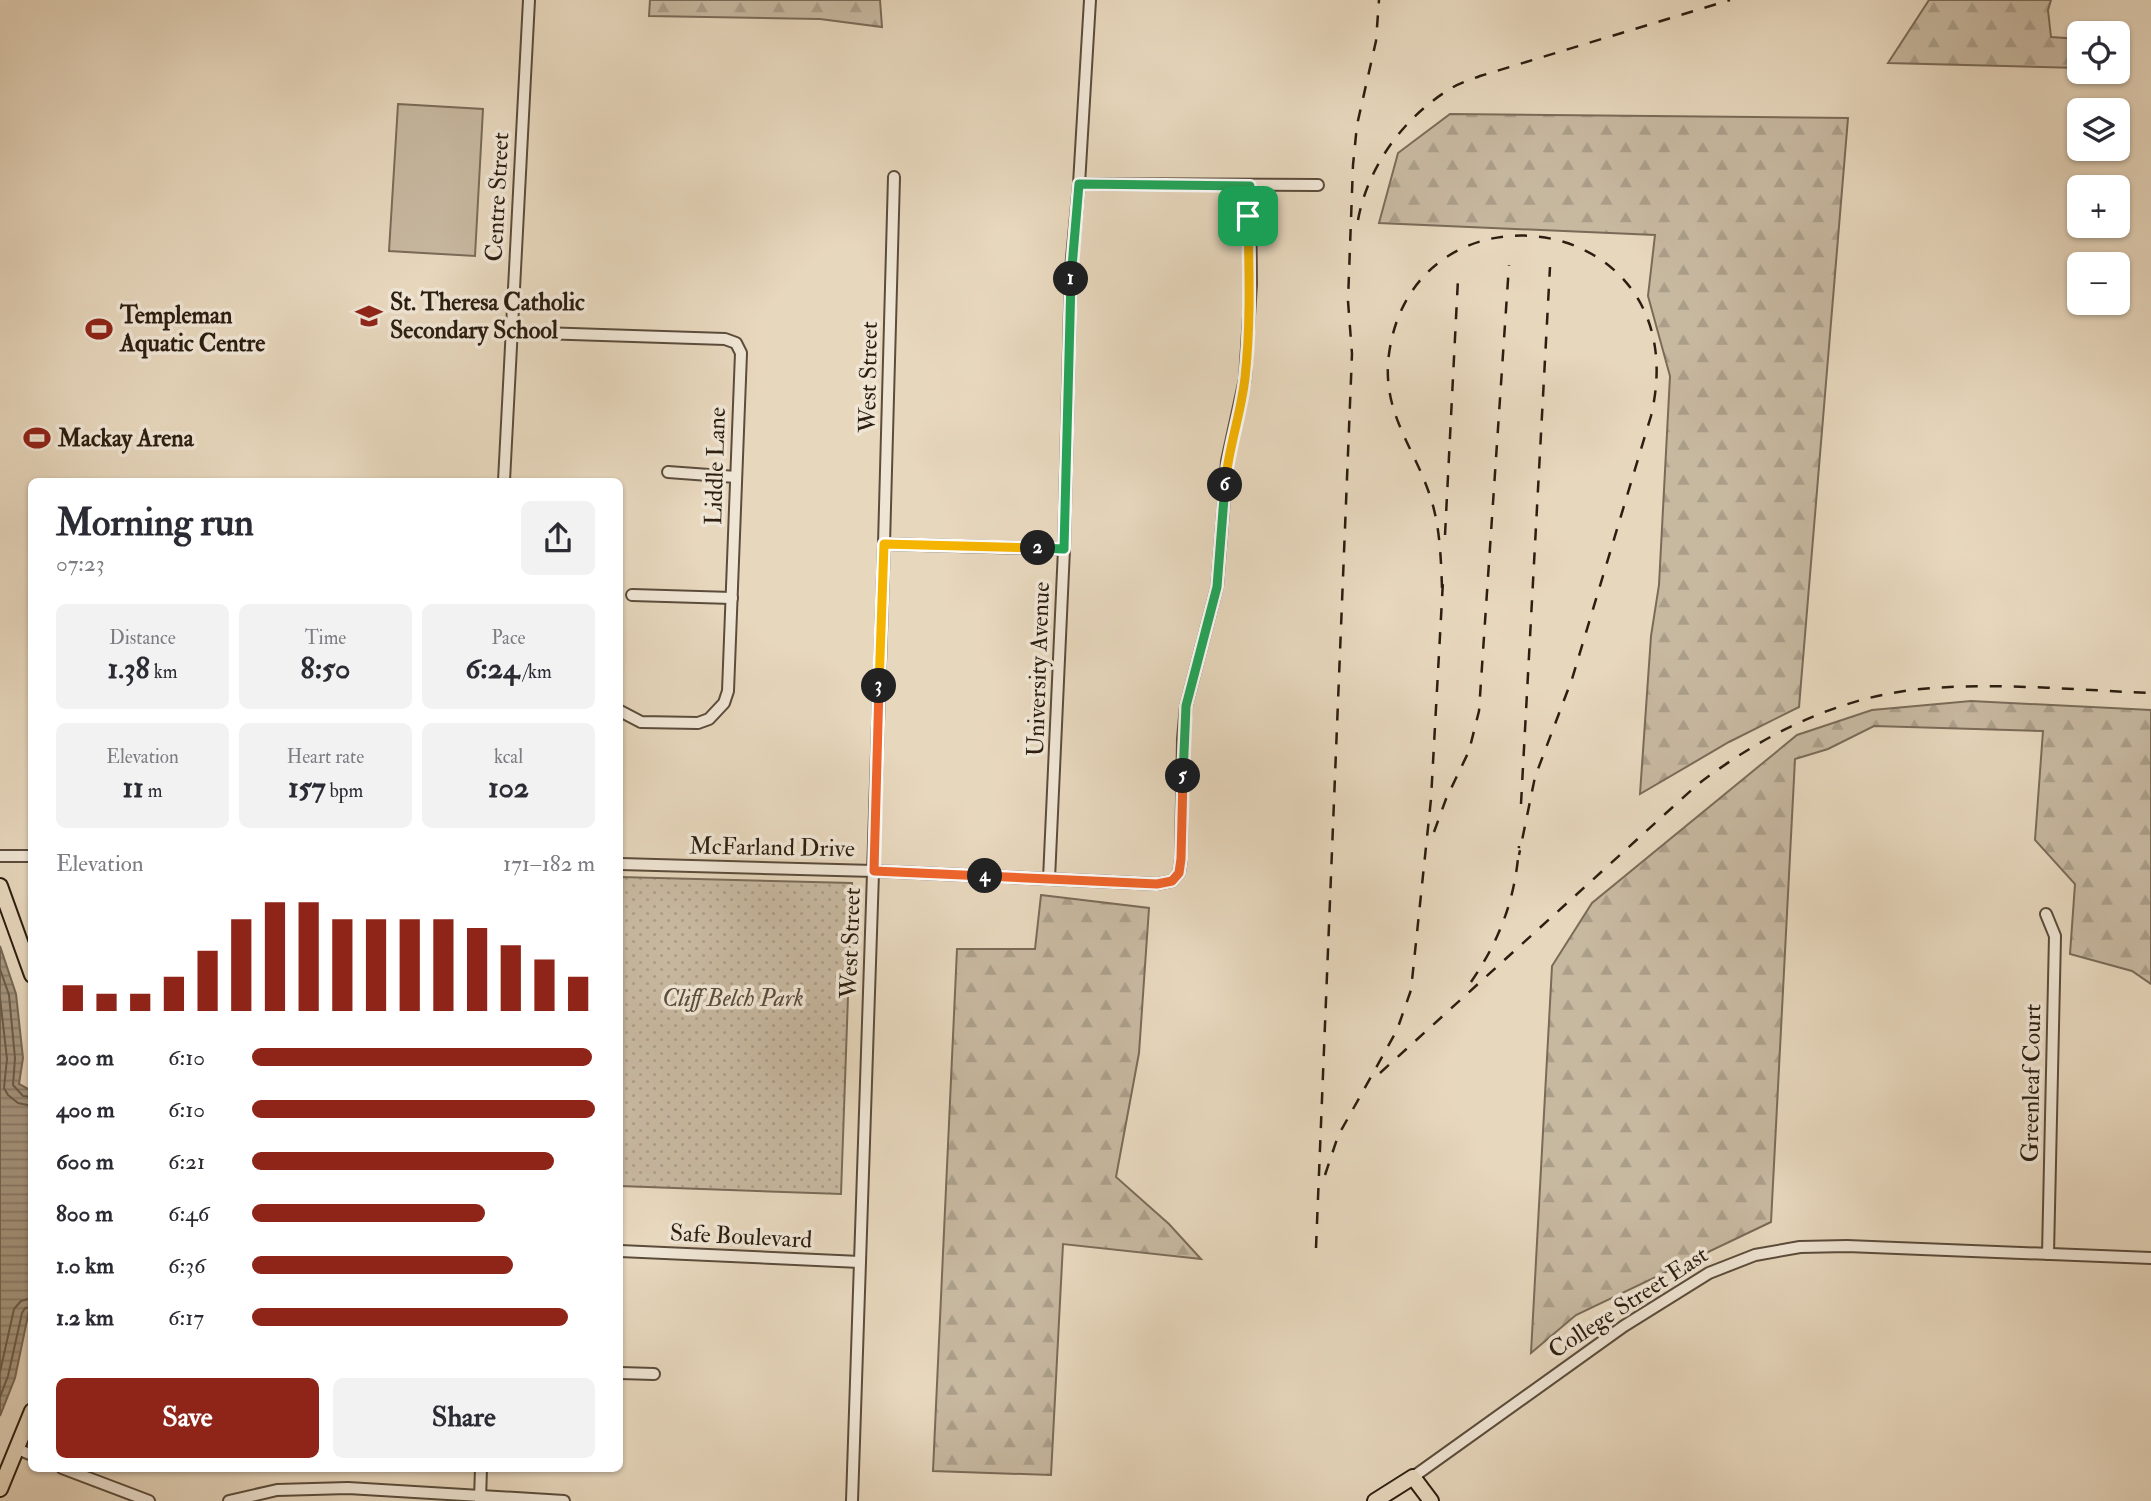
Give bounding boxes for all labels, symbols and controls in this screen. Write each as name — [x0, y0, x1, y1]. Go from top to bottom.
map controls — [2067, 21, 2130, 315]
button: locate — [2067, 21, 2130, 84]
button: layers — [2067, 98, 2130, 161]
street label: Centre Street — [479, 131, 516, 262]
button: + — [2067, 175, 2130, 238]
pin — [1218, 186, 1278, 246]
icon: arrive — [1229, 197, 1267, 235]
button: − — [2067, 252, 2130, 315]
pin: 1 — [1054, 262, 1088, 296]
text: 1 — [1067, 266, 1074, 290]
place label: St. Theresa Catholic Secondary School — [390, 287, 585, 346]
place label: Templeman Aquatic Centre — [119, 300, 265, 359]
school or university icon: St. Theresa Catholic Secondary School — [354, 301, 384, 331]
sports icon: Templeman Aquatic Centre — [84, 314, 114, 344]
street label: West Street — [852, 321, 885, 434]
street label: Liddle Lane — [698, 406, 733, 526]
sports icon: Mackay Arena — [22, 423, 52, 453]
place label: Mackay Arena — [57, 423, 195, 454]
pin: 6 — [1208, 468, 1242, 503]
text: 6 — [1220, 472, 1229, 496]
text: Morning run — [56, 499, 254, 547]
button: share — [521, 501, 595, 575]
pin: 2 — [1020, 530, 1056, 566]
text: 2 — [1033, 535, 1042, 559]
text: 07:23 — [56, 549, 105, 578]
street label: University Avenue — [1020, 581, 1057, 757]
text: Distance — [109, 626, 176, 650]
text: Time — [305, 626, 346, 650]
text: Pace — [491, 626, 526, 650]
text: 1.38 — [108, 650, 150, 687]
text: 8:50 — [301, 650, 350, 687]
text: 6:24 — [465, 650, 519, 687]
text: km — [150, 660, 177, 684]
text: /km — [519, 660, 552, 684]
pin: 3 — [862, 668, 896, 704]
text: 3 — [875, 673, 882, 697]
text: Elevation — [106, 745, 179, 769]
text: Heart rate — [287, 745, 364, 769]
text: kcal — [494, 745, 523, 769]
pin: 5 — [1166, 758, 1200, 794]
text: 5 — [1178, 763, 1187, 787]
text: 11 — [122, 769, 144, 806]
text: 157 — [288, 769, 325, 806]
text: 102 — [488, 769, 529, 806]
text: m — [144, 779, 163, 803]
text: bpm — [325, 779, 363, 803]
street label: McFarland Drive — [689, 831, 855, 864]
text: Elevation — [56, 849, 144, 878]
text: 171–182 m — [503, 849, 595, 878]
pin: 4 — [968, 858, 1002, 894]
text: 4 — [979, 863, 990, 887]
street label: West Street — [833, 887, 868, 1000]
park label: Cliff Belch Park — [662, 983, 804, 1014]
street label: Greenleaf Court — [2015, 1003, 2048, 1163]
text: 200 m — [56, 1043, 114, 1072]
text: 6:10 — [168, 1043, 205, 1072]
text: 400 m — [56, 1095, 115, 1124]
text: 6:10 — [168, 1095, 205, 1124]
text: 600 m — [56, 1147, 114, 1176]
text: 6:21 — [168, 1147, 205, 1176]
text: 800 m — [56, 1199, 113, 1228]
text: 6:46 — [168, 1199, 209, 1228]
street label: Safe Boulevard — [669, 1217, 813, 1256]
street label: College Street East — [1543, 1239, 1714, 1366]
text: 1.0 km — [56, 1251, 114, 1280]
text: 6:36 — [168, 1251, 206, 1280]
text: 1.2 km — [56, 1303, 114, 1332]
text: 6:17 — [168, 1303, 204, 1332]
button: Save — [56, 1378, 319, 1458]
button: Share — [333, 1378, 595, 1458]

